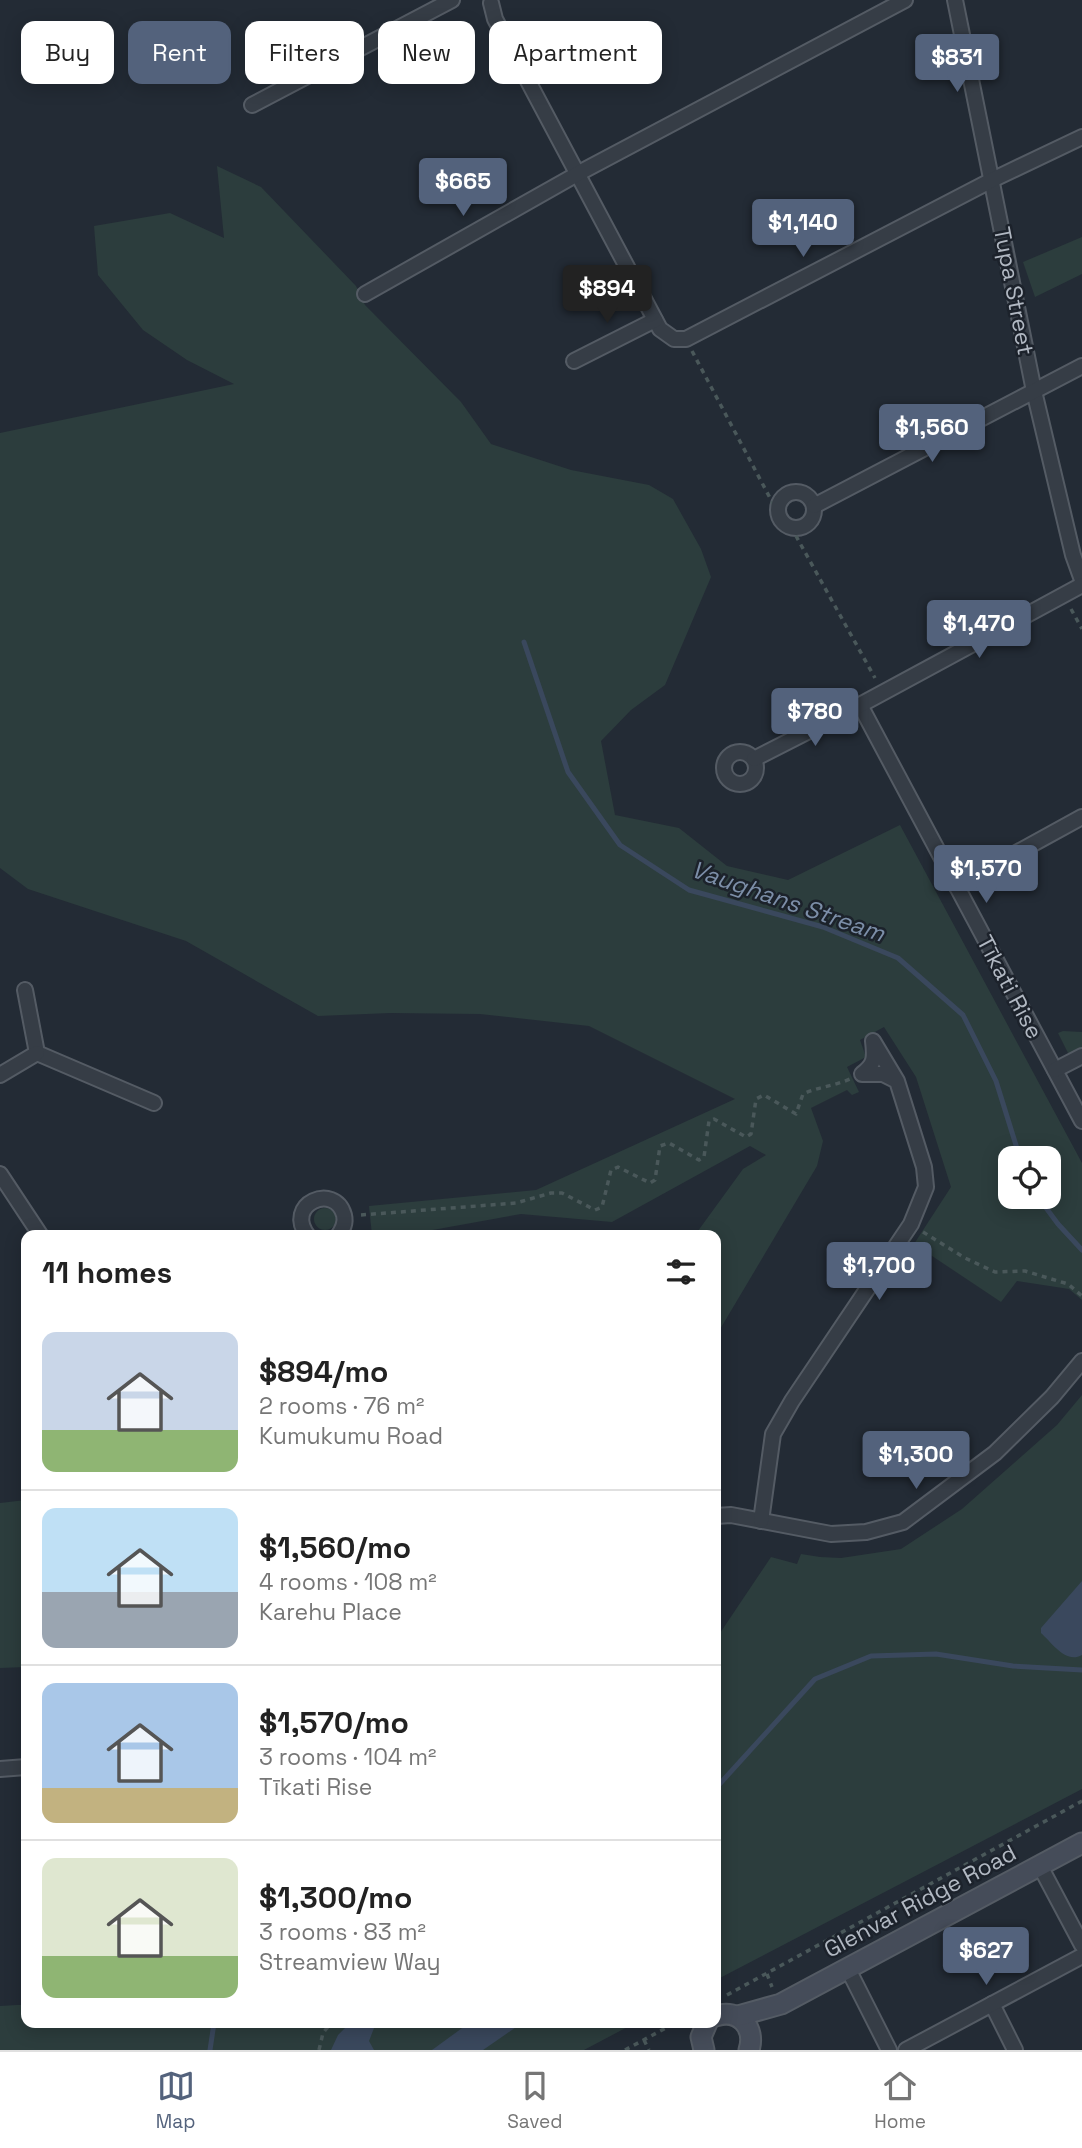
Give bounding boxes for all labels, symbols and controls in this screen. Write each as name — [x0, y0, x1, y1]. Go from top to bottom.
chip: Buy — [21, 21, 114, 84]
chip: Rent — [128, 21, 231, 84]
chip: Filters — [245, 21, 364, 84]
chip: New — [378, 21, 475, 84]
chip: Apartment — [489, 21, 662, 84]
pin: $831 — [916, 34, 998, 94]
text: $831 — [931, 42, 983, 72]
pin: $665 — [422, 158, 504, 218]
text: $665 — [435, 166, 491, 196]
pin: $1,140 — [746, 200, 860, 259]
text: $1,140 — [768, 207, 838, 237]
street label: Tupa Street — [987, 224, 1041, 358]
pin: $894 — [566, 266, 648, 325]
text: $894 — [579, 273, 635, 303]
pin: $1,560 — [875, 405, 989, 464]
text: $1,560 — [895, 412, 969, 442]
pin: $1,470 — [922, 600, 1036, 660]
text: $1,470 — [943, 608, 1015, 638]
pin: $780 — [774, 688, 856, 748]
text: $780 — [787, 696, 843, 726]
pin: $1,570 — [929, 846, 1043, 905]
water label: Vaughans Stream — [687, 853, 890, 949]
text: $1,570 — [950, 853, 1022, 883]
street label: Tīkati Rise — [970, 930, 1050, 1044]
map controls — [998, 1146, 1061, 1209]
button: locate — [998, 1146, 1061, 1209]
pin: $1,700 — [822, 1242, 936, 1302]
text: $1,700 — [843, 1250, 915, 1280]
text: 11 homes — [42, 1253, 172, 1292]
icon: filters — [662, 1253, 700, 1291]
text: $894/mo — [259, 1352, 388, 1391]
icon: home — [98, 1360, 182, 1444]
text: 2 rooms · 76 m² — [259, 1391, 424, 1421]
text: Kumukumu Road — [259, 1421, 443, 1451]
pin: $1,300 — [859, 1432, 973, 1491]
text: $1,300 — [879, 1439, 953, 1469]
text: $1,560/mo — [259, 1528, 411, 1567]
icon: home — [98, 1536, 182, 1620]
text: 4 rooms · 108 m² — [259, 1567, 437, 1597]
text: Karehu Place — [259, 1597, 402, 1627]
text: $1,570/mo — [259, 1703, 409, 1742]
icon: home — [98, 1711, 182, 1795]
text: 3 rooms · 104 m² — [259, 1742, 436, 1772]
text: Tīkati Rise — [259, 1772, 372, 1802]
street label: Glenvar Ridge Road — [819, 1838, 1021, 1964]
text: $1,300/mo — [259, 1878, 412, 1917]
icon: home — [98, 1886, 182, 1970]
text: 3 rooms · 83 m² — [259, 1917, 426, 1947]
pin: $627 — [945, 1927, 1027, 1987]
text: $627 — [959, 1935, 1013, 1965]
text: Streamview Way — [259, 1947, 441, 1977]
tab: Map — [156, 2067, 195, 2134]
tab: Saved — [507, 2067, 563, 2134]
tab: Home — [874, 2067, 926, 2134]

